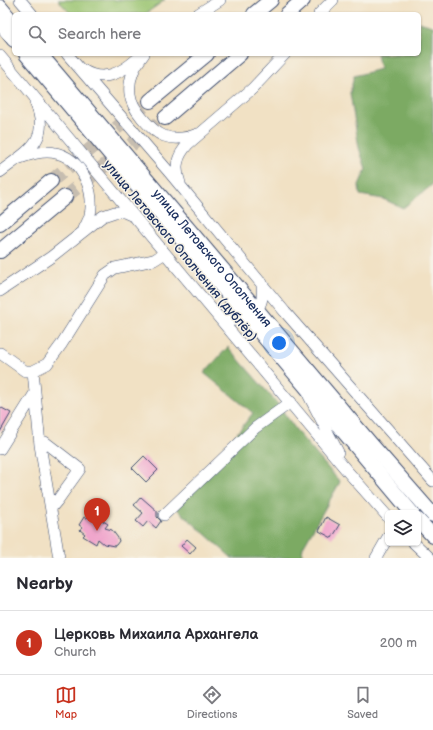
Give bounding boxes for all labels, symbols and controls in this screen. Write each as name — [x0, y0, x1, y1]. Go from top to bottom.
search box — [12, 12, 421, 56]
icon: search — [26, 23, 48, 45]
text: Search here — [58, 25, 141, 44]
street label: улица Летовского Ополчения (дублёр) — [100, 156, 262, 344]
street label: улица Летовского Ополчения — [149, 185, 277, 329]
your location — [269, 333, 289, 353]
pin: 1 — [84, 498, 110, 531]
map controls — [385, 510, 421, 546]
button: layers — [385, 510, 421, 546]
text: Nearby — [16, 574, 73, 594]
text: Церковь Михаила Архангела — [54, 625, 258, 644]
text: 1 — [26, 635, 32, 651]
text: 200 m — [380, 635, 417, 651]
text: Church — [54, 644, 96, 660]
tab: Map — [55, 684, 77, 721]
tab: Directions — [187, 684, 237, 721]
tab: Saved — [347, 684, 378, 721]

